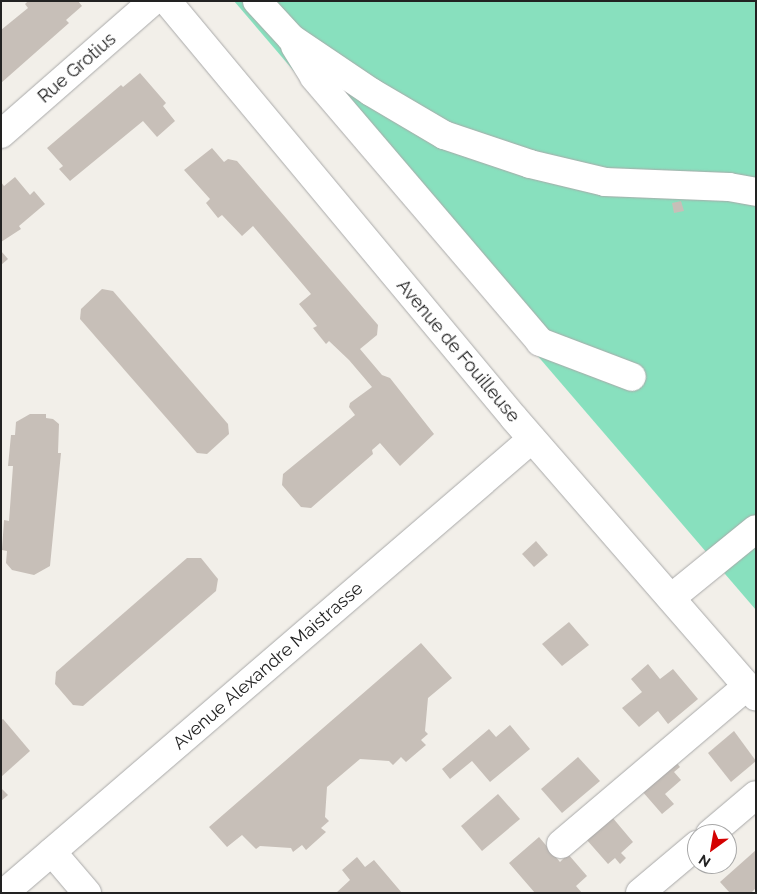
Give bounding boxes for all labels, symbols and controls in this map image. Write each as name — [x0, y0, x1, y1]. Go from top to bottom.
street label: Rue Grotius — [34, 28, 120, 108]
street label: Avenue de Fouilleuse — [392, 275, 524, 427]
street label: Avenue Alexandre Maistrasse — [169, 578, 367, 754]
north arrow — [687, 824, 737, 874]
text: N — [696, 851, 713, 870]

